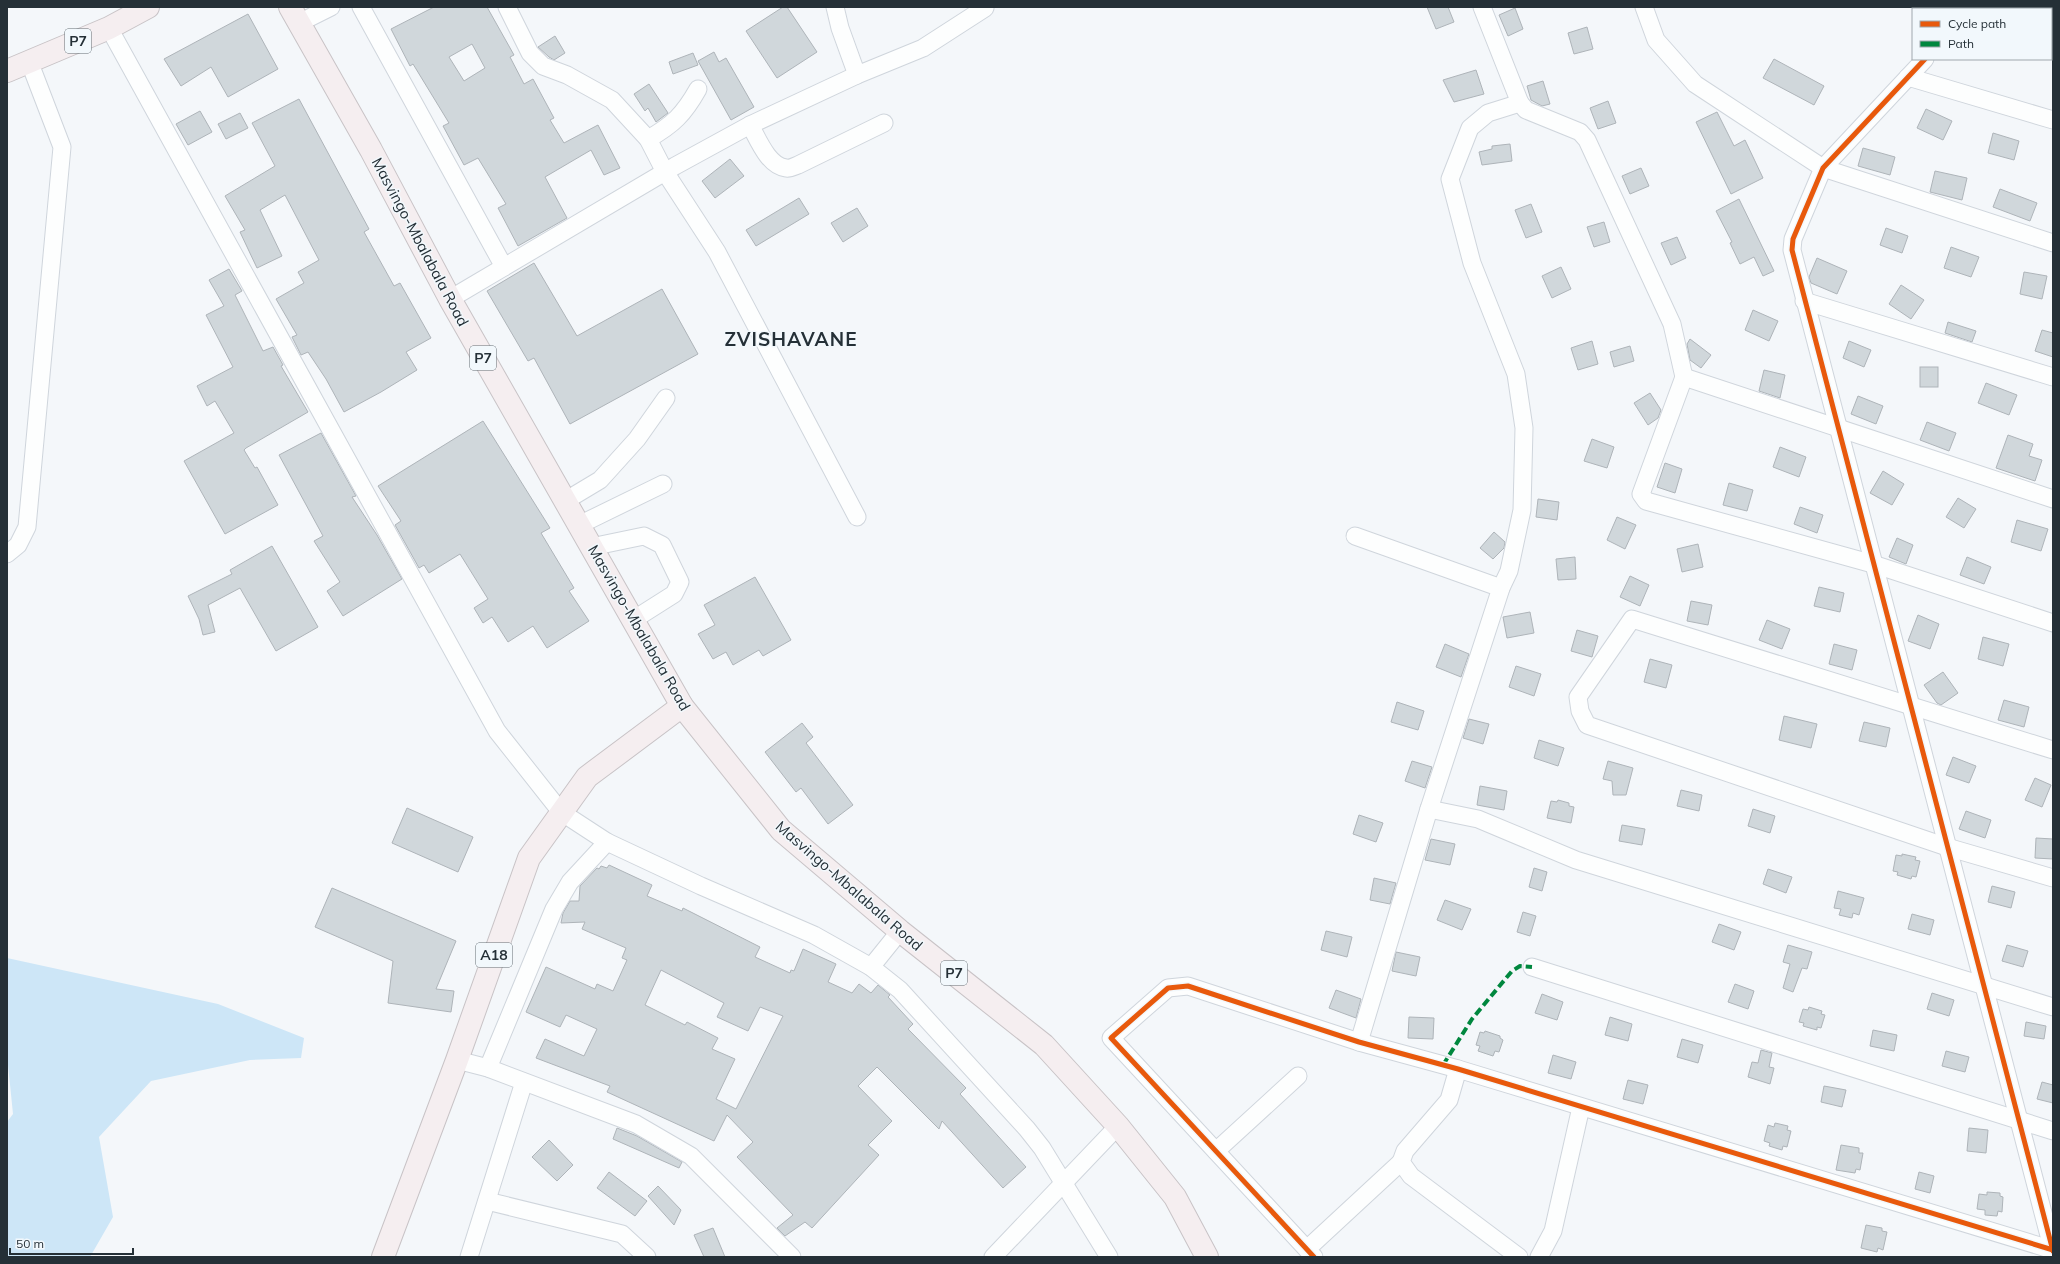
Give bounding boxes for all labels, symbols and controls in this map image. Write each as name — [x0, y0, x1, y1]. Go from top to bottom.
legend — [1912, 8, 2052, 60]
text: Cycle path — [1948, 16, 2006, 31]
road number: P7 — [65, 29, 91, 53]
text: Path — [1948, 36, 1974, 51]
street label: Masvingo-Mbalabala Road — [368, 154, 473, 329]
district label: ZVISHAVANE — [725, 327, 858, 351]
road number: P7 — [470, 346, 496, 370]
street label: Masvingo-Mbalabala Road — [584, 541, 695, 714]
street label: Masvingo-Mbalabala Road — [772, 817, 927, 955]
road number: A18 — [476, 943, 512, 967]
road number: P7 — [941, 961, 967, 985]
scale bar — [10, 1230, 133, 1256]
text: 50 m — [16, 1236, 44, 1251]

